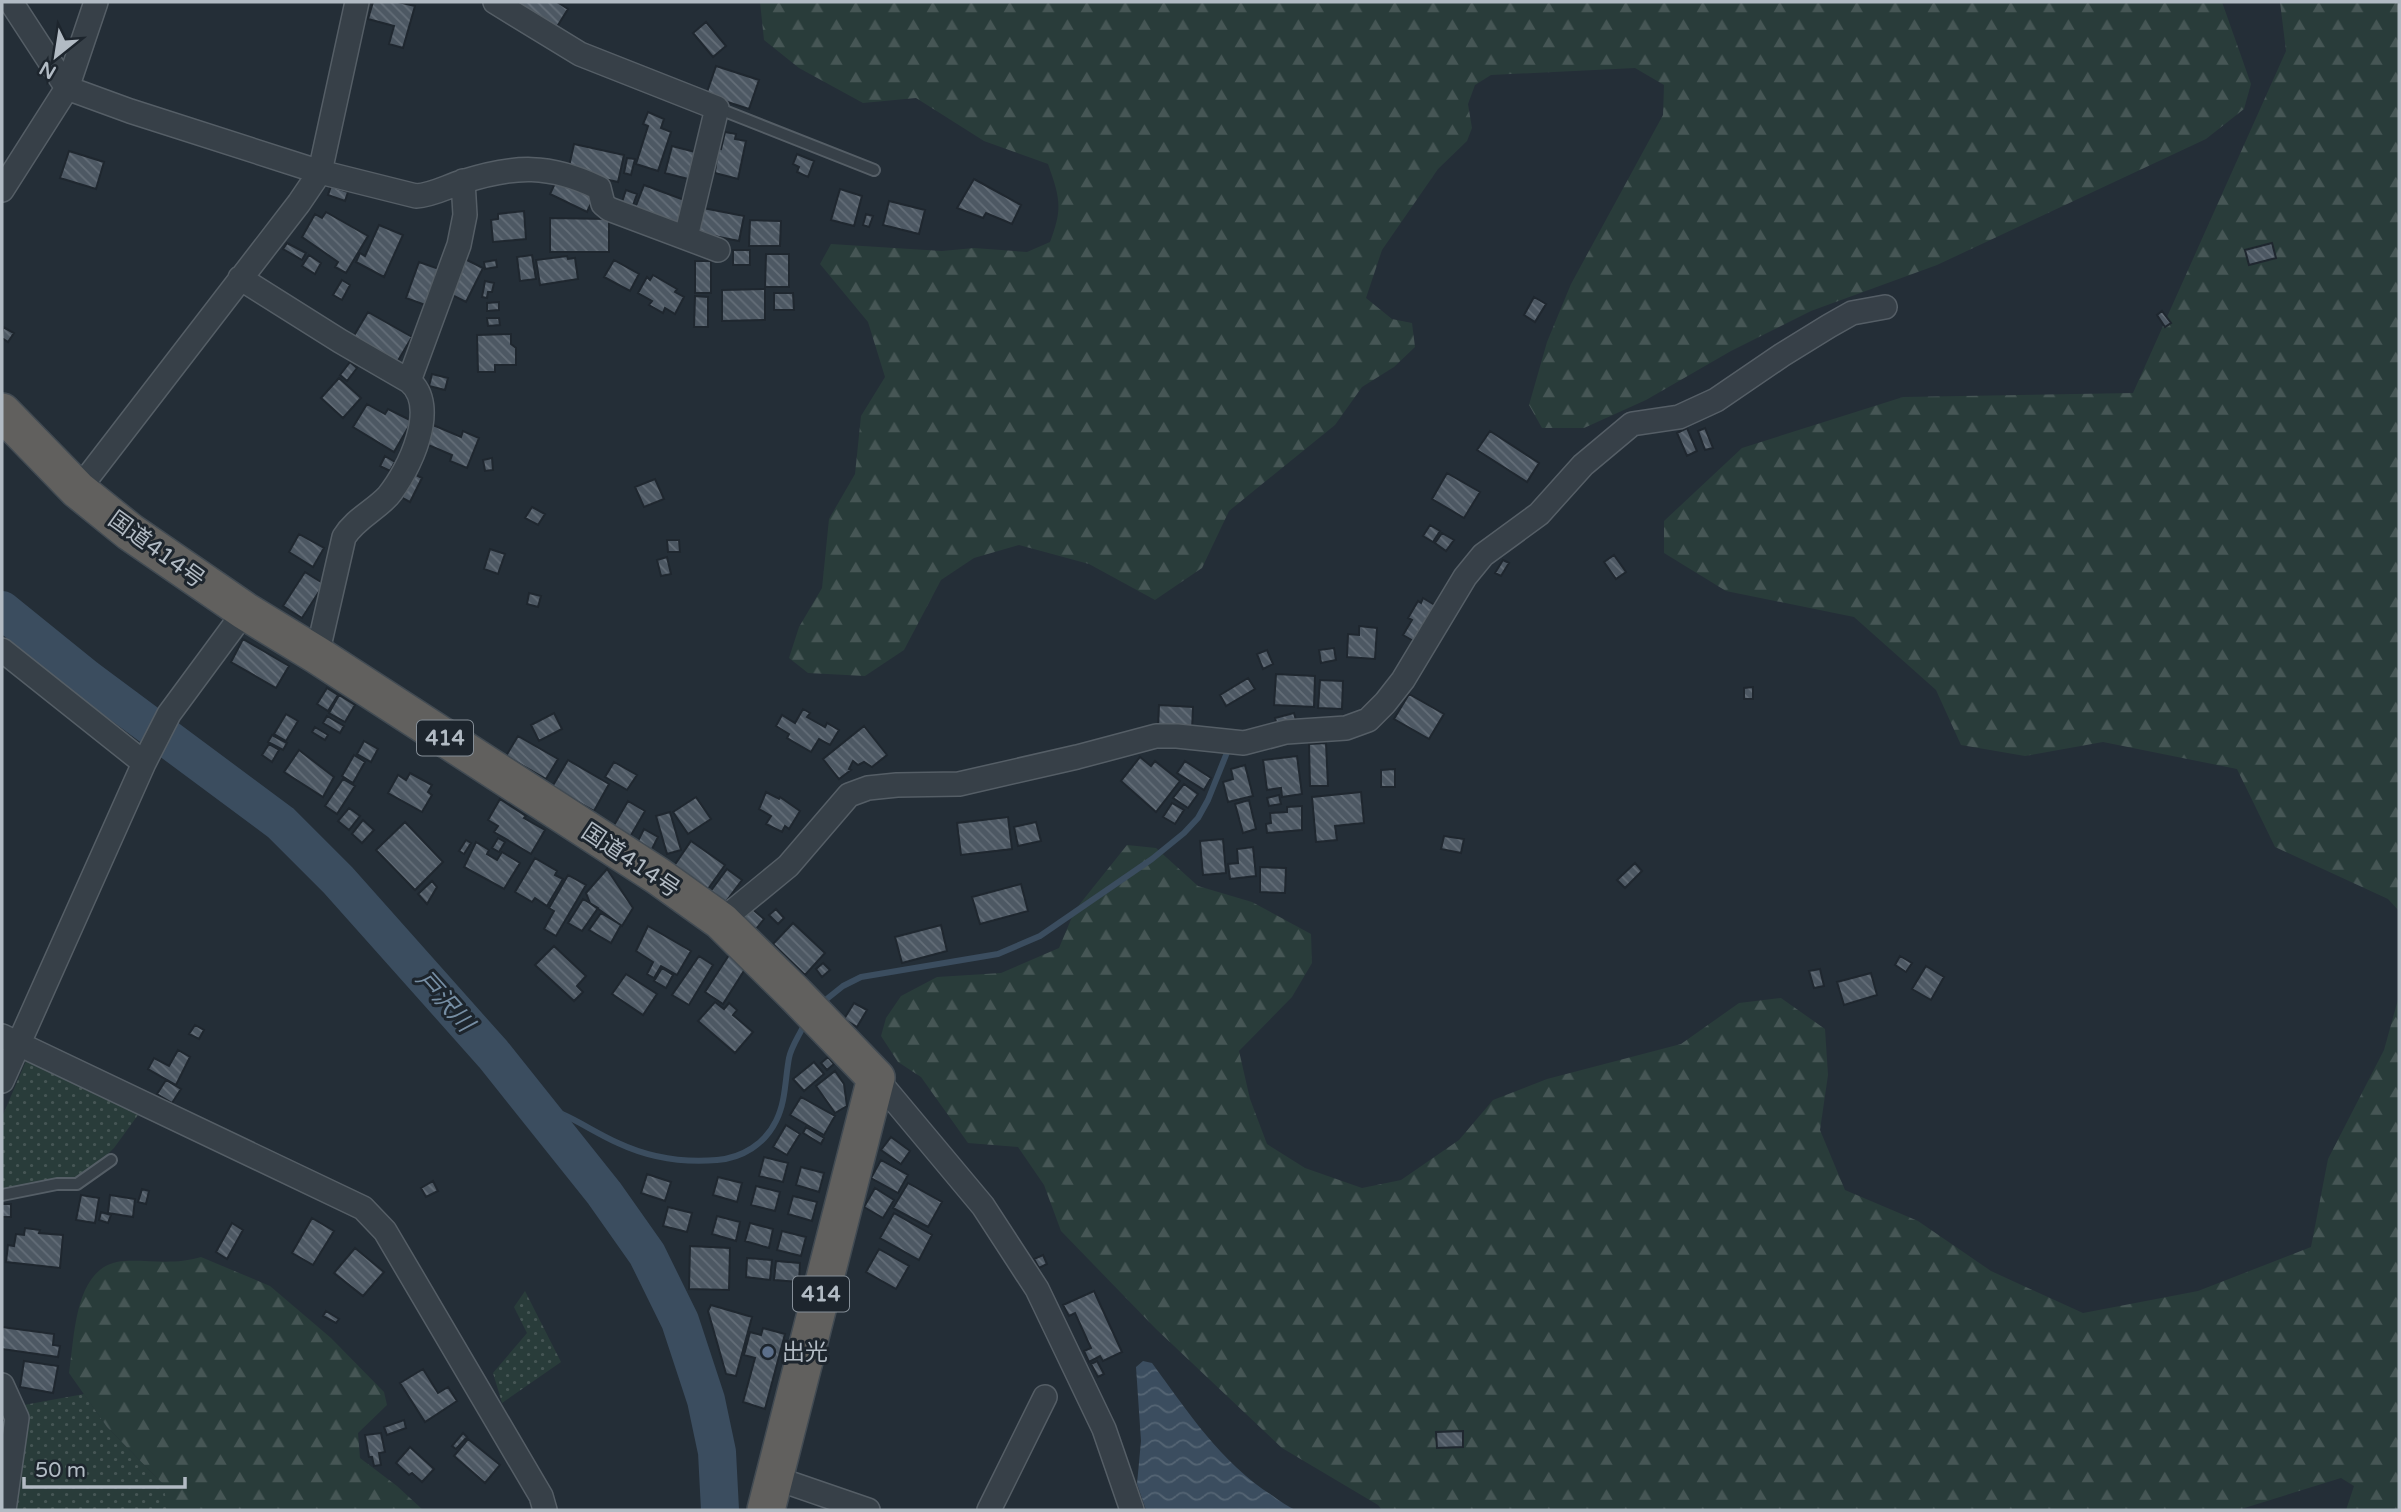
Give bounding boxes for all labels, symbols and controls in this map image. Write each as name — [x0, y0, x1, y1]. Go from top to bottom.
north arrow — [21, 21, 91, 91]
text: N — [36, 57, 60, 83]
street label: 国道414号 — [103, 505, 210, 594]
road number: 414 — [417, 720, 473, 756]
street label: 国道414号 — [576, 818, 685, 904]
water label: 戸沢川 — [410, 965, 482, 1040]
road number: 414 — [793, 1276, 849, 1312]
place label: 出光 — [782, 1339, 828, 1367]
marker: 出光 — [760, 1344, 776, 1360]
scale bar — [24, 1446, 186, 1490]
text: 50 m — [35, 1458, 86, 1483]

